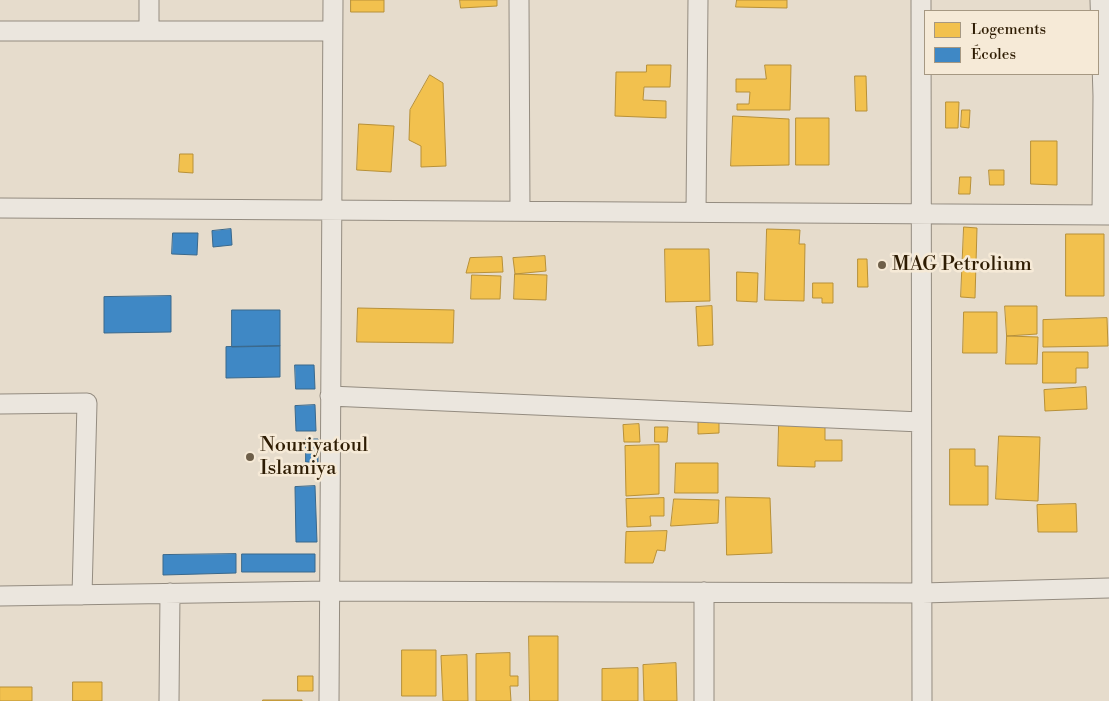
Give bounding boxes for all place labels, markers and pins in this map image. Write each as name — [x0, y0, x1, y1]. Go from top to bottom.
place label: MAG Petrolium — [892, 253, 1032, 277]
marker: MAG Petrolium — [876, 259, 888, 271]
place label: Nouriyatoul Islamiya — [260, 434, 368, 481]
marker: Nouriyatoul Islamiya — [244, 451, 256, 463]

